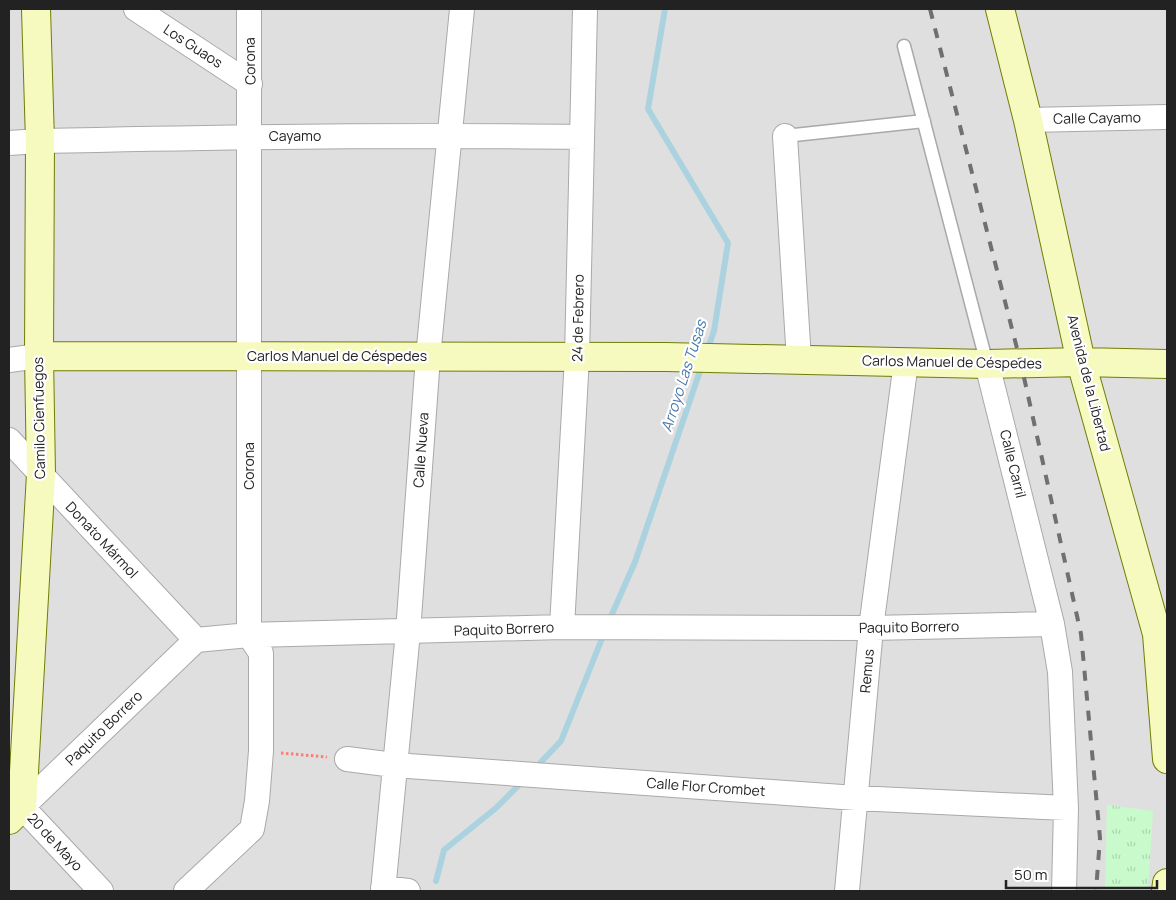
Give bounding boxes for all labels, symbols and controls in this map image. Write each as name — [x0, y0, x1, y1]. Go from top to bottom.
street label: Los Guaos — [160, 19, 227, 72]
street label: Corona — [240, 37, 259, 85]
street label: Calle Cayamo — [1053, 107, 1141, 128]
street label: Cayamo — [269, 126, 321, 145]
street label: 24 de Febrero — [567, 274, 588, 362]
street label: Avenida de la Libertad — [1063, 313, 1116, 453]
water label: Arroyo Las Tusas — [656, 316, 712, 434]
street label: Carlos Manuel de Céspedes — [247, 346, 427, 365]
street label: Carlos Manuel de Céspedes — [862, 350, 1042, 373]
street label: Camilo Cienfuegos — [28, 357, 49, 479]
street label: Calle Nueva — [408, 412, 433, 488]
street label: Calle Carril — [996, 428, 1031, 500]
street label: Corona — [239, 442, 258, 490]
street label: Donato Mármol — [62, 497, 143, 582]
street label: Paquito Borrero — [859, 616, 959, 637]
street label: Paquito Borrero — [453, 617, 554, 640]
street label: Remus — [855, 648, 878, 694]
street label: Paquito Borrero — [61, 686, 146, 769]
street label: Calle Flor Crombet — [646, 773, 766, 800]
street label: 20 de Mayo — [23, 808, 87, 875]
scale bar — [1006, 858, 1157, 890]
text: 50 m — [1014, 864, 1048, 885]

